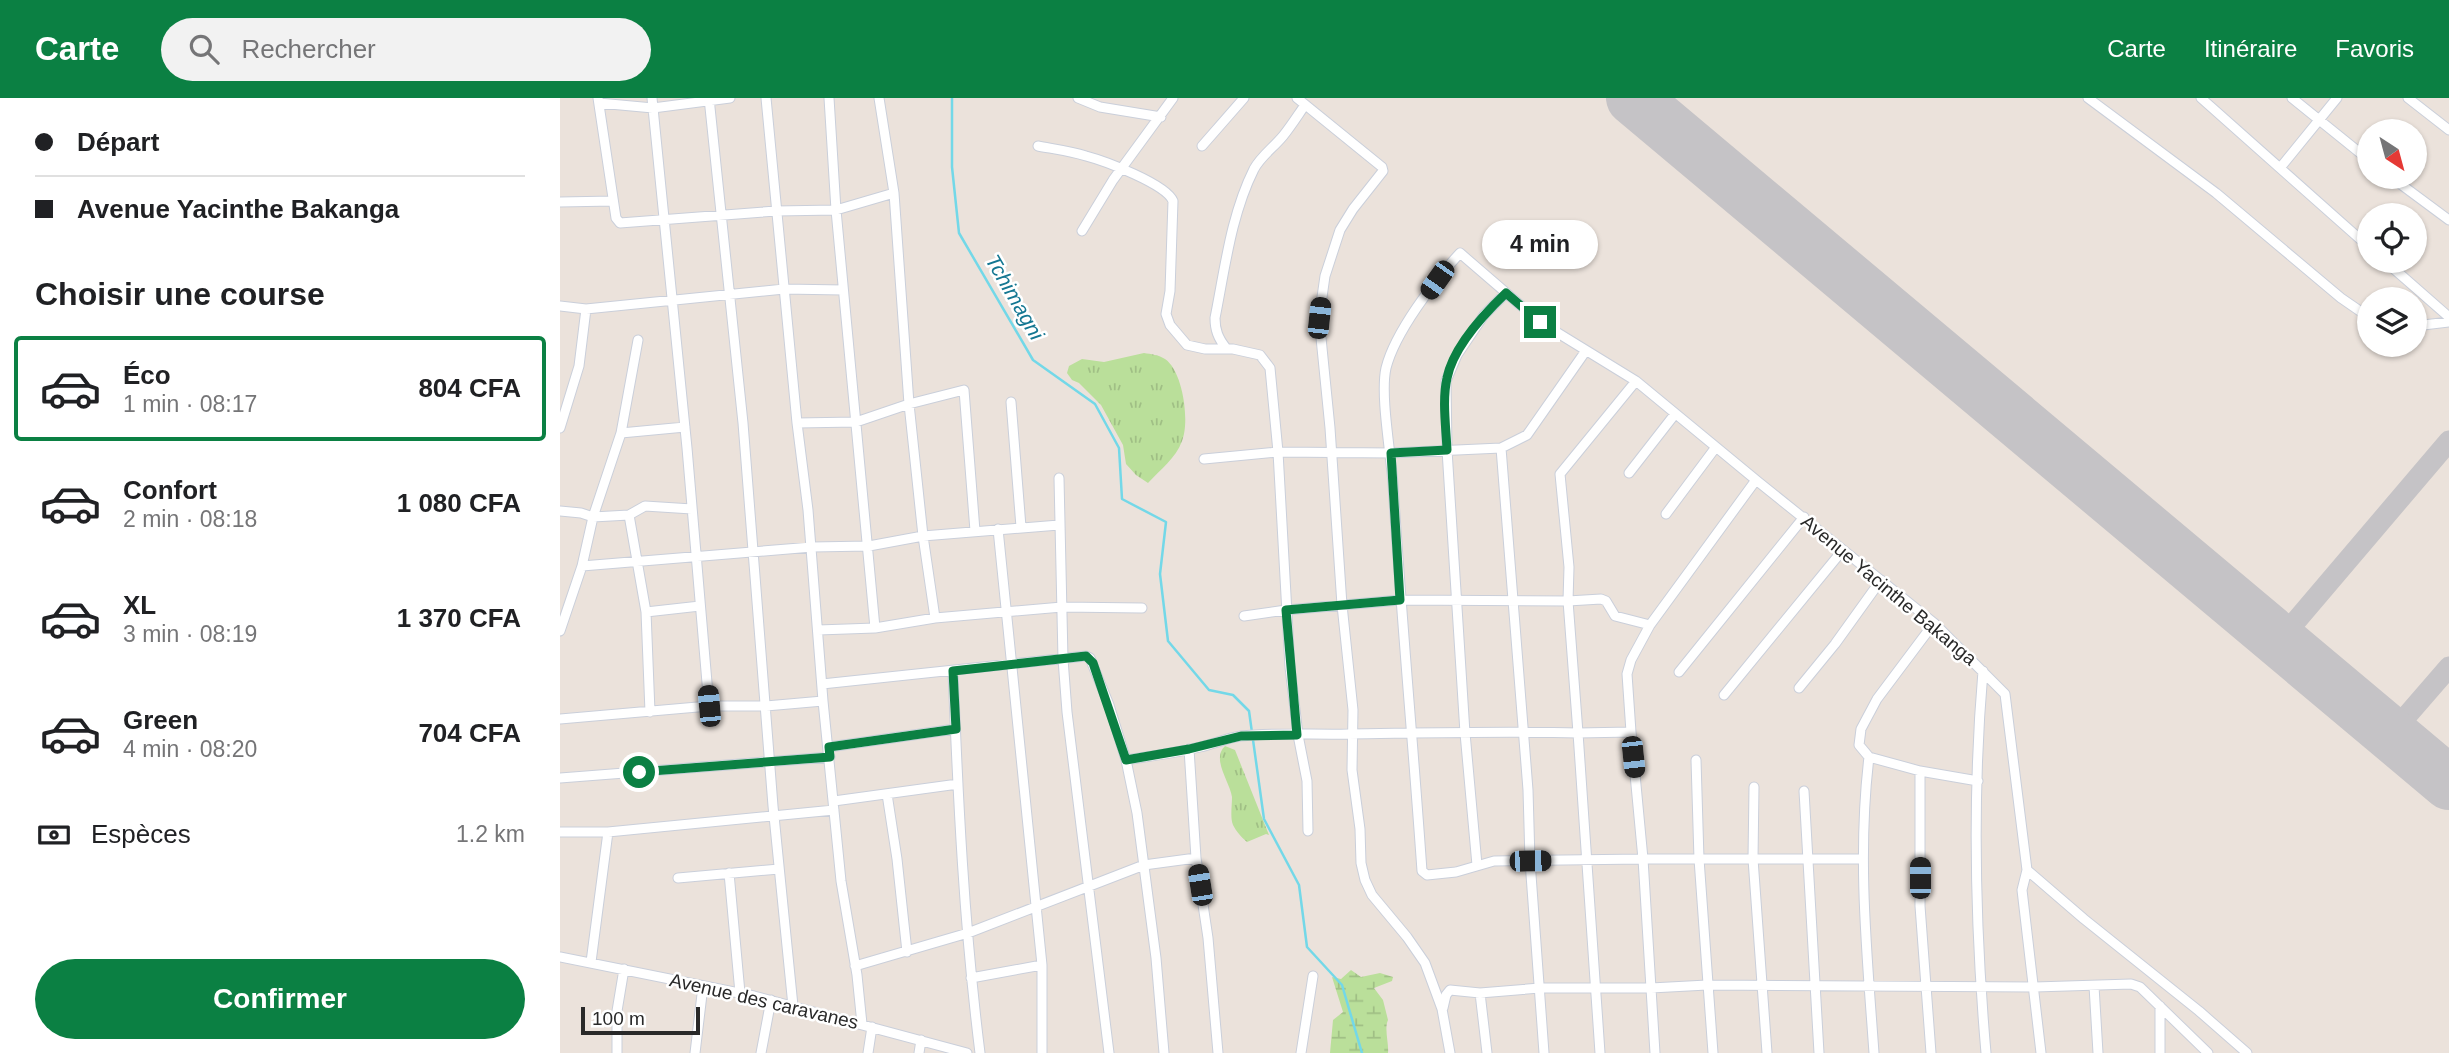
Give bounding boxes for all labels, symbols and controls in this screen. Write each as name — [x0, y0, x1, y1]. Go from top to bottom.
search box — [161, 18, 651, 81]
text: Carte — [35, 30, 119, 67]
icon: search — [185, 30, 223, 68]
text: Rechercher — [241, 34, 376, 64]
text: Carte — [2107, 35, 2166, 62]
text: Itinéraire — [2204, 35, 2297, 62]
text: Favoris — [2335, 35, 2414, 62]
north arrow — [2357, 119, 2427, 189]
map controls — [2357, 119, 2427, 357]
text: Départ — [77, 127, 159, 157]
text: Avenue Yacinthe Bakanga — [77, 194, 399, 224]
button: locate — [2357, 203, 2427, 273]
callout: 4 min — [1482, 220, 1598, 270]
text: 4 min — [1510, 231, 1570, 257]
water label: Tchimagni — [981, 250, 1049, 345]
car — [1417, 257, 1458, 303]
text: Choisir une course — [35, 276, 325, 312]
button: layers — [2357, 287, 2427, 357]
car — [1307, 296, 1332, 340]
route end — [1524, 306, 1556, 338]
icon: car — [39, 357, 102, 420]
text: Éco — [123, 360, 171, 390]
text: 804 CFA — [418, 373, 521, 403]
text: 1 min · 08:17 — [123, 391, 257, 417]
icon: car — [39, 472, 102, 535]
text: Confort — [123, 475, 217, 505]
text: 1 080 CFA — [397, 488, 521, 518]
text: 2 min · 08:18 — [123, 506, 257, 532]
street label: Avenue Yacinthe Bakanga — [1797, 511, 1981, 670]
icon: car — [39, 587, 102, 650]
text: XL — [123, 590, 156, 620]
text: 1 370 CFA — [397, 603, 521, 633]
text: 3 min · 08:19 — [123, 621, 257, 647]
car — [697, 684, 722, 728]
icon: car — [39, 702, 102, 765]
text: Green — [123, 705, 198, 735]
text: 704 CFA — [418, 718, 521, 748]
car — [1621, 735, 1646, 779]
text: 4 min · 08:20 — [123, 736, 257, 762]
route start — [623, 756, 655, 788]
icon: cash — [35, 816, 73, 854]
text: Espèces — [91, 819, 191, 849]
text: 1.2 km — [456, 821, 525, 847]
car — [1509, 850, 1552, 872]
car — [1910, 857, 1931, 899]
car — [1187, 863, 1214, 907]
button: Confirmer — [35, 959, 525, 1039]
street label: Avenue des caravanes — [668, 969, 860, 1033]
scale bar — [581, 1004, 700, 1036]
text: 100 m — [592, 1008, 645, 1029]

